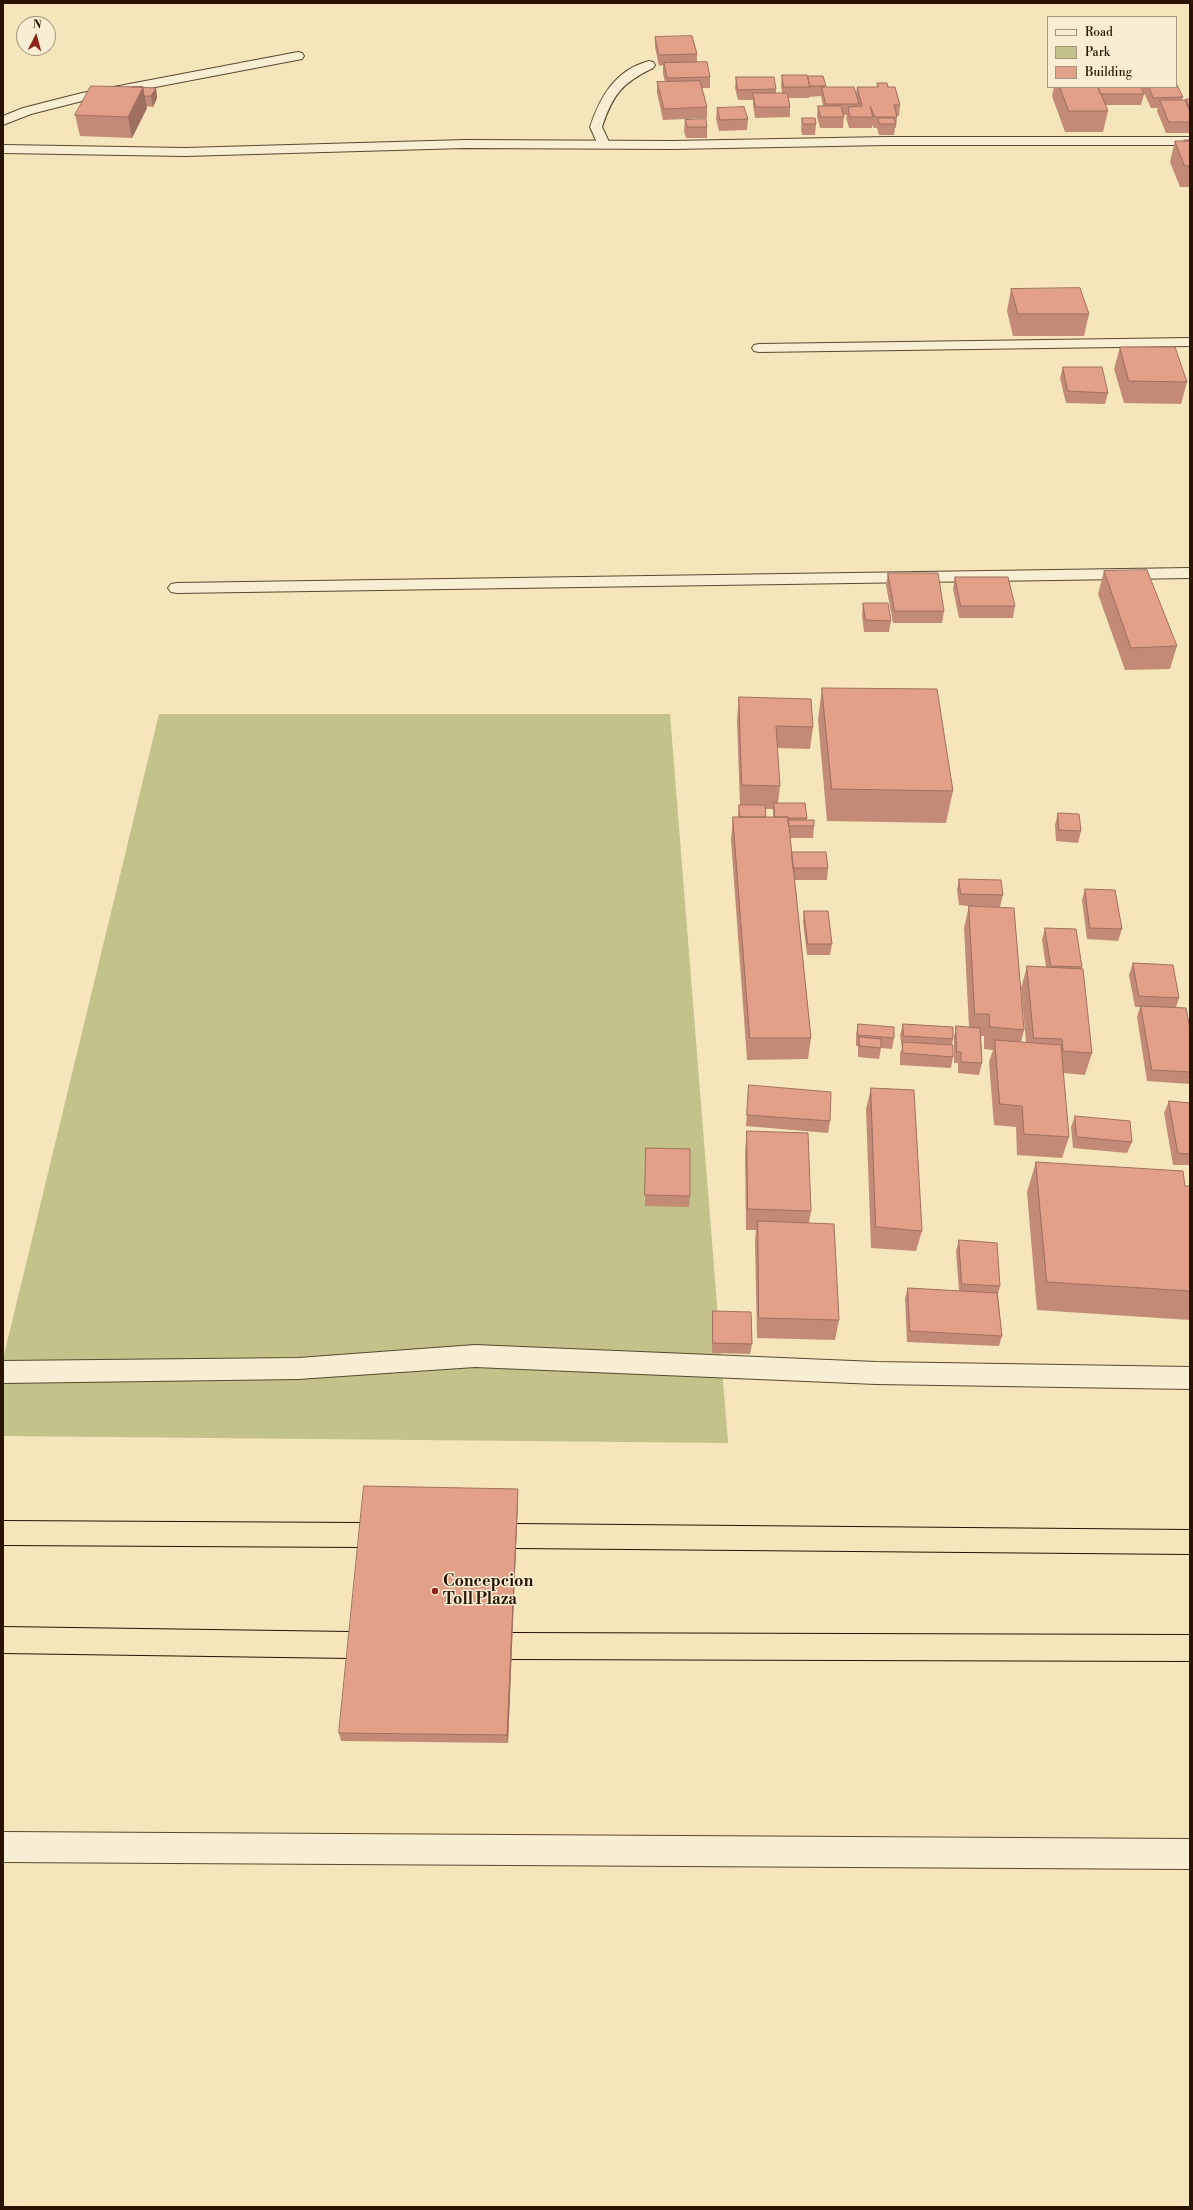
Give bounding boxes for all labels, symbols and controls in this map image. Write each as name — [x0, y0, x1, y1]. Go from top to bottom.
north arrow — [16, 16, 56, 56]
legend — [1047, 16, 1177, 88]
text: N — [32, 18, 42, 32]
text: Road — [1085, 25, 1113, 40]
text: Park — [1085, 45, 1110, 60]
text: Building — [1085, 65, 1132, 80]
place label: Concepcion Toll Plaza — [443, 1572, 533, 1610]
marker: Concepcion Toll Plaza — [430, 1586, 440, 1596]

